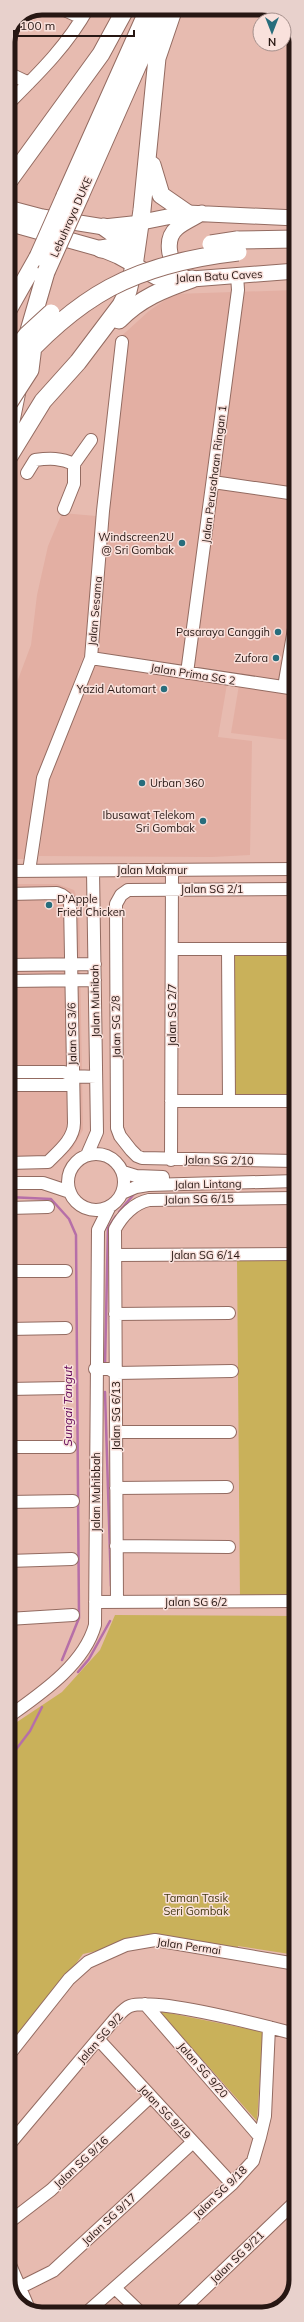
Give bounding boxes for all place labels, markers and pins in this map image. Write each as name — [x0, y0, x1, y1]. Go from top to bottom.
place label: Windscreen2U @ Sri Gombak — [98, 530, 174, 557]
marker: Windscreen2U @ Sri Gombak — [177, 538, 187, 548]
place label: Pasaraya Canggih — [176, 625, 270, 639]
marker: Pasaraya Canggih — [273, 627, 283, 637]
place label: Zufora — [235, 651, 268, 665]
marker: Zufora — [271, 653, 281, 663]
place label: Yazid Automart — [76, 682, 156, 696]
marker: Yazid Automart — [159, 684, 169, 694]
place label: Urban 360 — [150, 776, 205, 790]
marker: Urban 360 — [137, 778, 147, 788]
place label: Ibusawat Telekom Sri Gombak — [103, 808, 195, 835]
marker: Ibusawat Telekom Sri Gombak — [198, 816, 208, 826]
place label: D'Apple Fried Chicken — [57, 892, 125, 919]
marker: D'Apple Fried Chicken — [44, 900, 54, 910]

